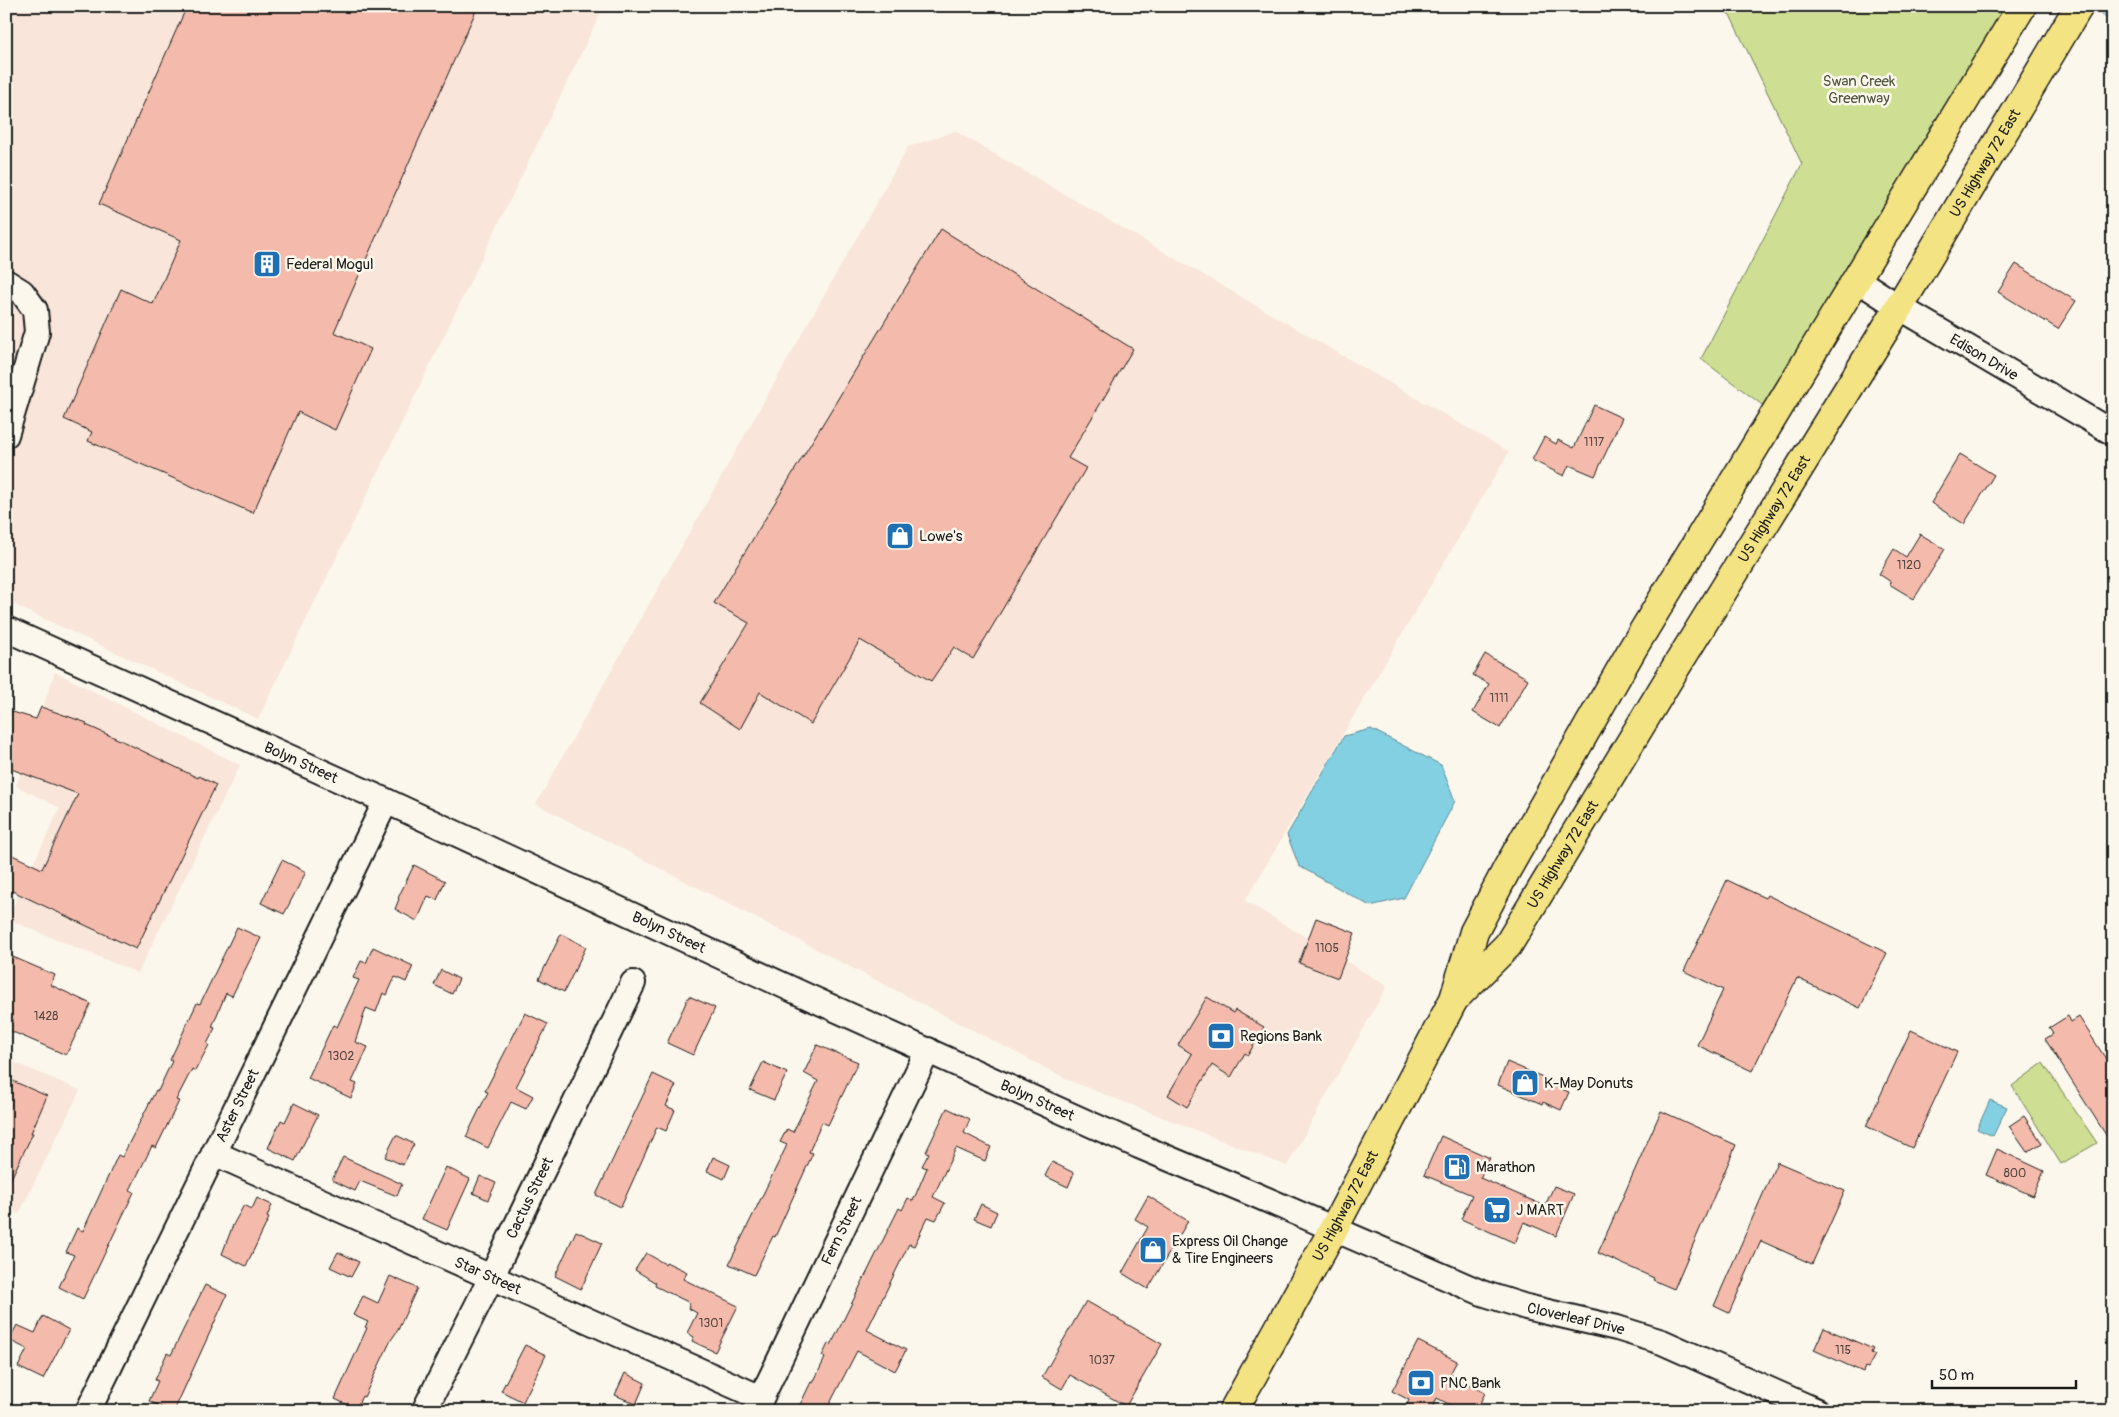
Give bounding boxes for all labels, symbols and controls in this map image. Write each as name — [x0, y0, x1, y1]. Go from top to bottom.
park label: Swan Creek Greenway — [1823, 72, 1896, 108]
street label: US Highway 72 East — [1946, 105, 2026, 221]
building icon: Federal Mogul — [252, 249, 282, 279]
place label: Federal Mogul — [286, 255, 374, 274]
street label: Edison Drive — [1946, 330, 2022, 385]
house number: 1117 — [1584, 435, 1605, 450]
street label: US Highway 72 East — [1734, 451, 1815, 566]
shop icon: Lowe's — [885, 521, 915, 551]
place label: Lowe's — [919, 527, 963, 546]
house number: 1120 — [1897, 558, 1921, 573]
house number: 1111 — [1490, 691, 1508, 706]
street label: Bolyn Street — [261, 738, 342, 788]
street label: US Highway 72 East — [1523, 796, 1604, 912]
street label: Bolyn Street — [629, 907, 709, 958]
house number: 1105 — [1315, 941, 1339, 956]
house number: 1428 — [34, 1009, 58, 1024]
bank icon: Regions Bank — [1206, 1021, 1236, 1051]
place label: Regions Bank — [1240, 1027, 1323, 1046]
house number: 1302 — [328, 1049, 354, 1064]
street label: Aster Street — [212, 1065, 264, 1146]
shop icon: K-May Donuts — [1510, 1068, 1540, 1098]
place label: K-May Donuts — [1544, 1074, 1633, 1093]
street label: Bolyn Street — [997, 1076, 1078, 1126]
street label: US Highway 72 East — [1309, 1146, 1383, 1265]
fuel station icon: Marathon — [1442, 1152, 1472, 1182]
street label: Cactus Street — [502, 1153, 558, 1242]
place label: Marathon — [1476, 1158, 1535, 1177]
house number: 800 — [2004, 1166, 2026, 1181]
street label: Fern Street — [817, 1193, 867, 1268]
supermarket icon: J MART — [1482, 1195, 1512, 1225]
place label: J MART — [1516, 1201, 1564, 1220]
place label: Express Oil Change & Tire Engineers — [1172, 1232, 1289, 1268]
shop icon: Express Oil Change & Tire Engineers — [1138, 1235, 1168, 1265]
street label: Star Street — [451, 1253, 525, 1300]
street label: Cloverleaf Drive — [1525, 1299, 1628, 1340]
house number: 1301 — [699, 1316, 723, 1331]
house number: 115 — [1835, 1343, 1851, 1358]
house number: 1037 — [1089, 1353, 1116, 1368]
scale bar — [1932, 1357, 2075, 1389]
text: 50 m — [1939, 1366, 1974, 1385]
bank icon: PNC Bank — [1406, 1368, 1436, 1398]
place label: PNC Bank — [1440, 1374, 1501, 1393]

